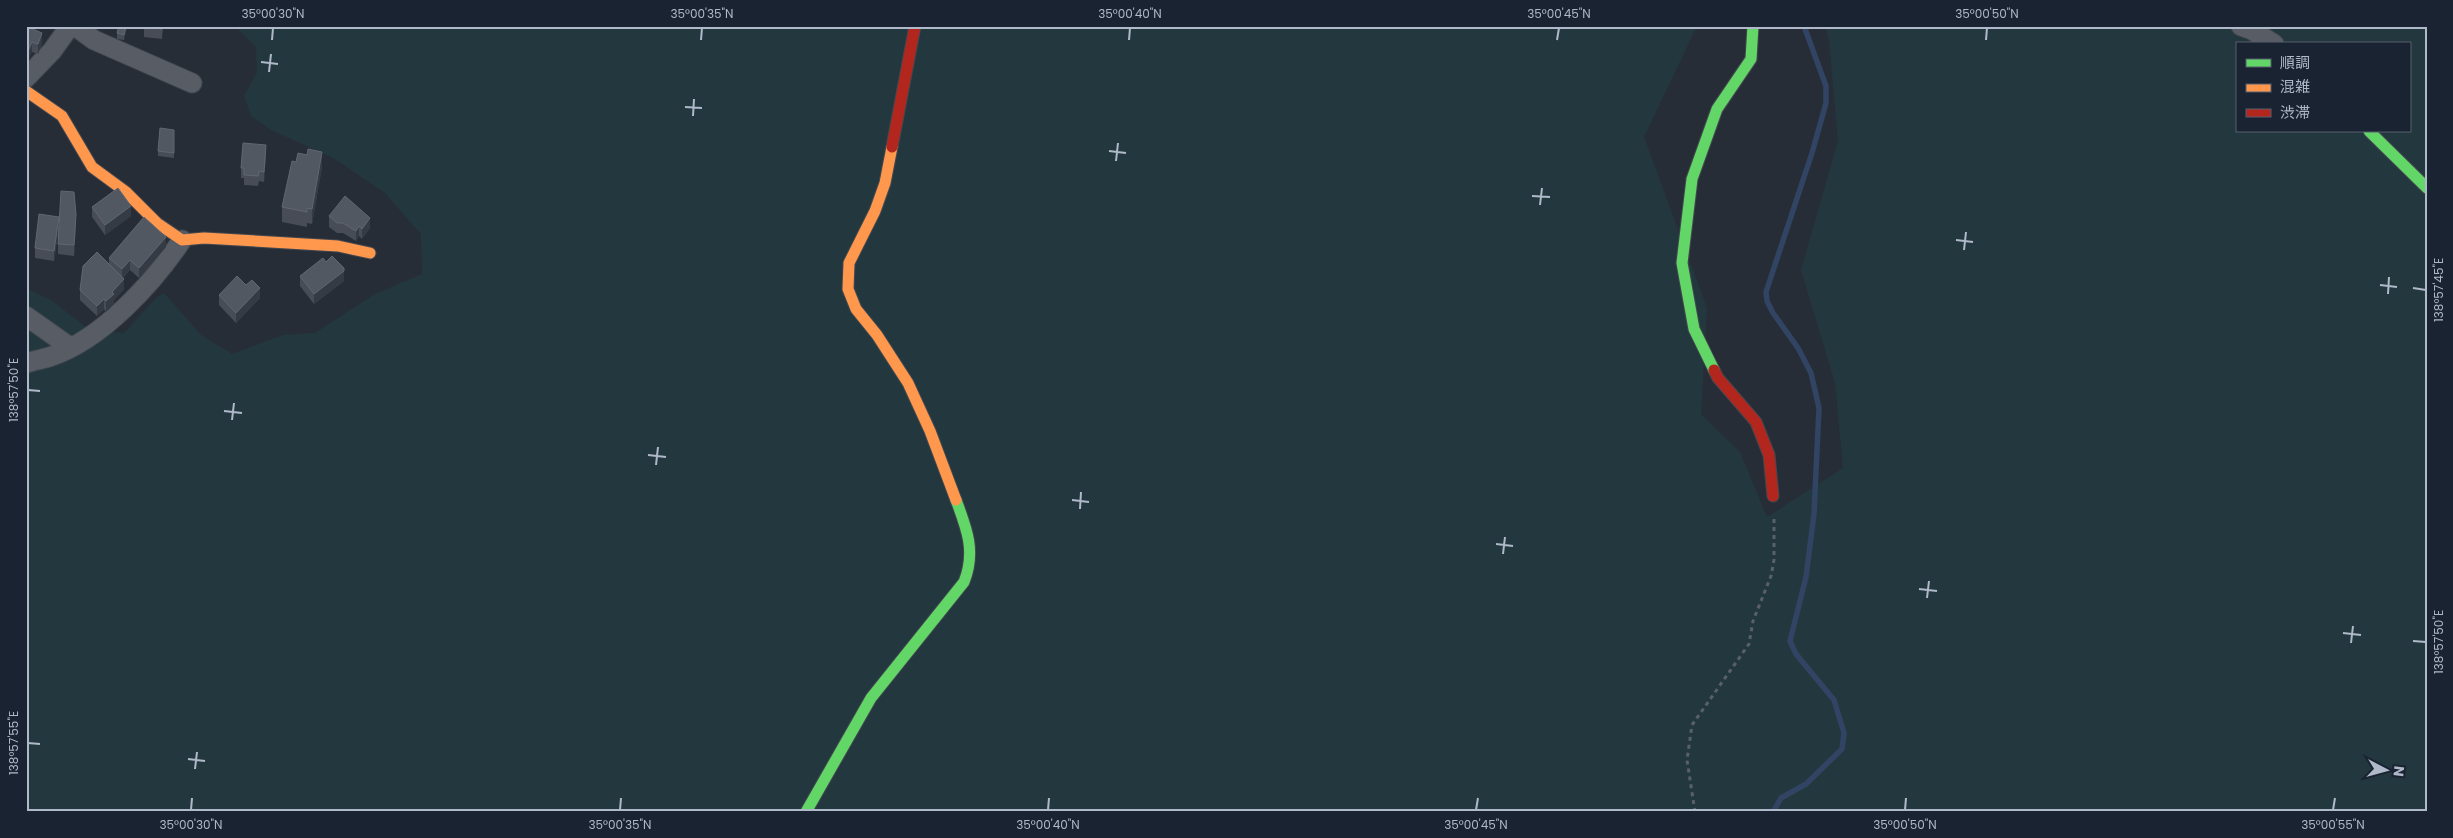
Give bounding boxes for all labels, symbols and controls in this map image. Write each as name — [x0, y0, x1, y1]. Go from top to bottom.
text: 35°00'30"N — [241, 5, 305, 22]
text: 35°00'35"N — [670, 5, 734, 22]
text: 35°00'40"N — [1098, 5, 1162, 22]
text: 35°00'45"N — [1527, 5, 1591, 22]
text: 35°00'50"N — [1955, 5, 2019, 22]
legend — [2236, 42, 2410, 132]
text: 順調 — [2280, 52, 2310, 73]
text: 混雑 — [2280, 76, 2310, 97]
text: 渋滞 — [2280, 102, 2310, 123]
text: 138°57'45"E — [2430, 258, 2447, 322]
text: 138°57'50"E — [5, 358, 22, 422]
text: 138°57'50"E — [2430, 610, 2447, 674]
text: 138°57'55"E — [5, 711, 22, 775]
north arrow — [2360, 746, 2410, 796]
text: N — [2388, 765, 2409, 778]
text: 35°00'30"N — [159, 816, 223, 833]
text: 35°00'35"N — [588, 816, 652, 833]
text: 35°00'40"N — [1016, 816, 1080, 833]
text: 35°00'45"N — [1444, 816, 1508, 833]
text: 35°00'50"N — [1873, 816, 1937, 833]
text: 35°00'55"N — [2301, 816, 2365, 833]

